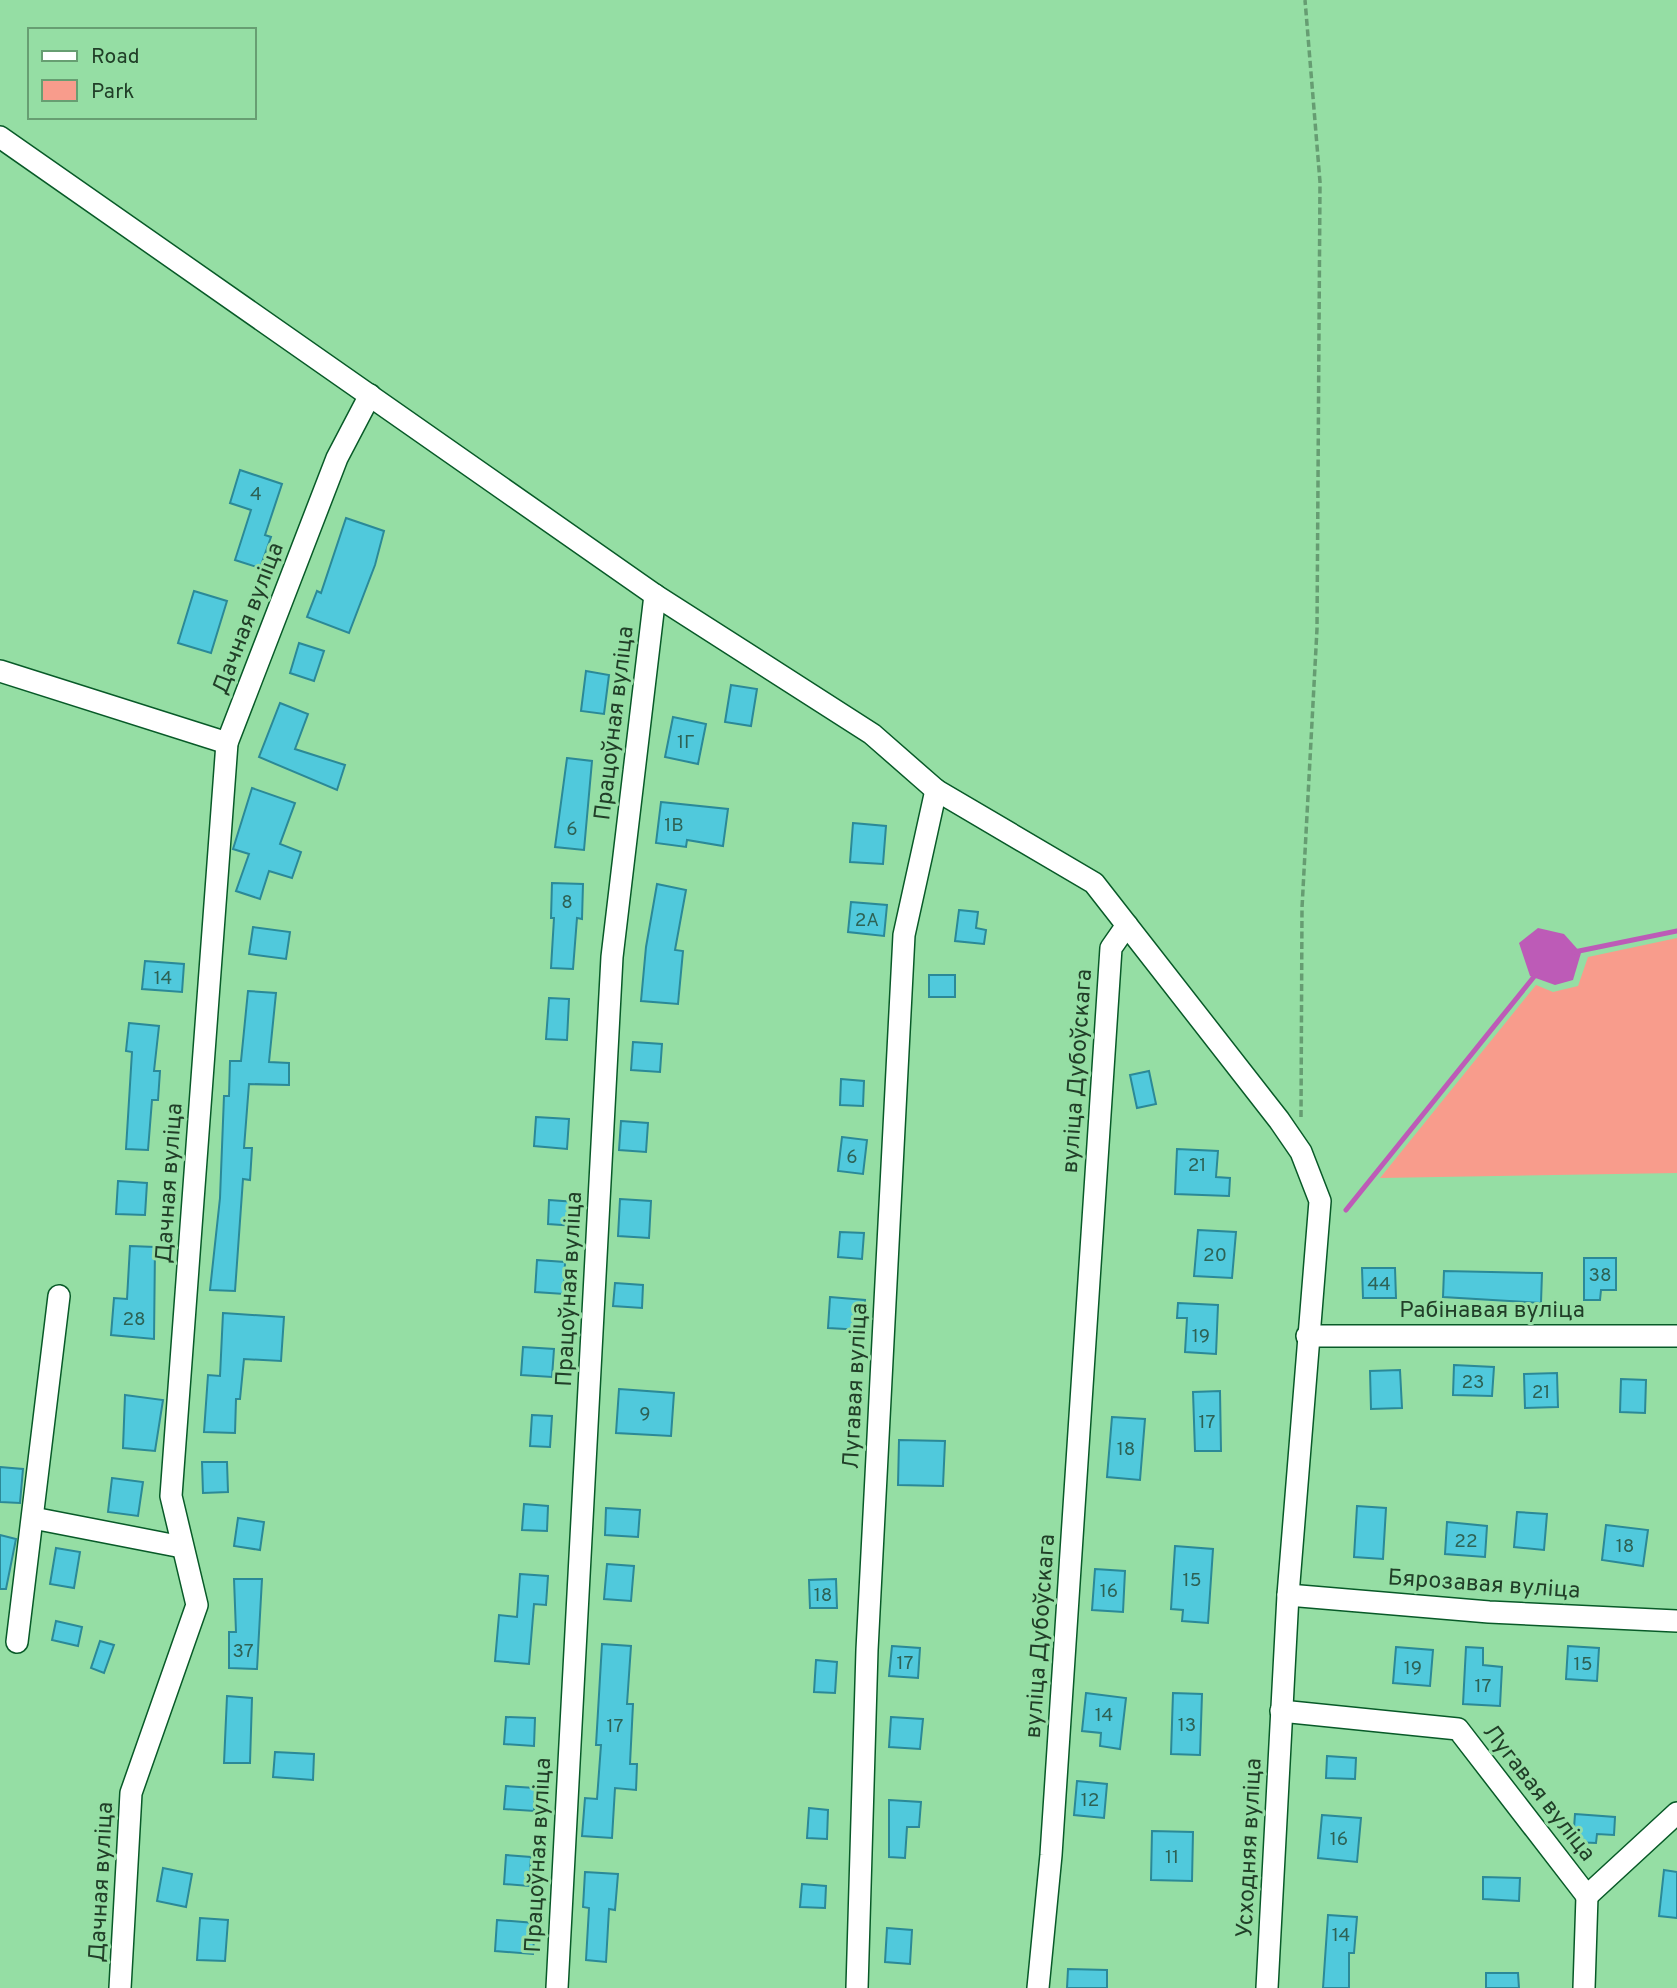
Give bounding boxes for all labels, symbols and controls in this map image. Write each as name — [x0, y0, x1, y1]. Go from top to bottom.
legend — [28, 28, 256, 119]
text: Road — [91, 44, 140, 71]
text: Park — [91, 79, 134, 106]
house number: 4 — [250, 483, 262, 507]
street label: Дачная вуліца — [207, 539, 292, 699]
street label: Працоўная вуліца — [589, 625, 642, 822]
house number: 1Г — [677, 731, 695, 755]
house number: 1В — [664, 814, 684, 838]
house number: 6 — [566, 818, 578, 842]
house number: 8 — [561, 891, 573, 915]
house number: 2А — [855, 909, 879, 933]
house number: 14 — [154, 967, 172, 991]
street label: вуліца Дубоўскага — [1057, 968, 1100, 1174]
street label: Дачная вуліца — [150, 1102, 191, 1264]
house number: 6 — [846, 1146, 858, 1170]
house number: 21 — [1188, 1154, 1206, 1178]
street label: Працоўная вуліца — [551, 1191, 590, 1387]
house number: 20 — [1203, 1244, 1227, 1268]
house number: 38 — [1588, 1264, 1612, 1288]
house number: 44 — [1367, 1273, 1391, 1297]
street label: Рабінавая вуліца — [1399, 1297, 1585, 1326]
street label: Лугавая вуліца — [838, 1302, 875, 1470]
house number: 28 — [122, 1308, 146, 1332]
house number: 19 — [1192, 1325, 1210, 1349]
house number: 23 — [1461, 1371, 1485, 1395]
house number: 21 — [1532, 1381, 1550, 1405]
house number: 9 — [639, 1403, 651, 1427]
house number: 17 — [1199, 1411, 1216, 1435]
house number: 18 — [1117, 1438, 1135, 1462]
house number: 22 — [1454, 1530, 1478, 1554]
street label: вуліца Дубоўскага — [1020, 1533, 1063, 1739]
house number: 18 — [1616, 1535, 1634, 1559]
street label: Бярозавая вуліца — [1387, 1564, 1581, 1607]
house number: 15 — [1183, 1569, 1201, 1593]
house number: 16 — [1100, 1580, 1118, 1604]
house number: 18 — [814, 1584, 832, 1608]
house number: 37 — [232, 1640, 254, 1664]
house number: 17 — [897, 1652, 914, 1676]
house number: 15 — [1574, 1653, 1592, 1677]
house number: 19 — [1404, 1657, 1422, 1681]
house number: 17 — [1475, 1675, 1492, 1699]
house number: 14 — [1095, 1704, 1113, 1728]
house number: 13 — [1178, 1714, 1196, 1738]
house number: 17 — [607, 1715, 624, 1739]
street label: Лугавая вуліца — [1475, 1719, 1601, 1868]
street label: Працоўная вуліца — [520, 1757, 559, 1953]
street label: Усходняя вуліца — [1231, 1757, 1270, 1939]
house number: 12 — [1081, 1789, 1099, 1813]
street label: Дачная вуліца — [84, 1801, 121, 1963]
house number: 16 — [1330, 1828, 1348, 1852]
house number: 11 — [1165, 1846, 1179, 1870]
house number: 14 — [1332, 1924, 1350, 1948]

